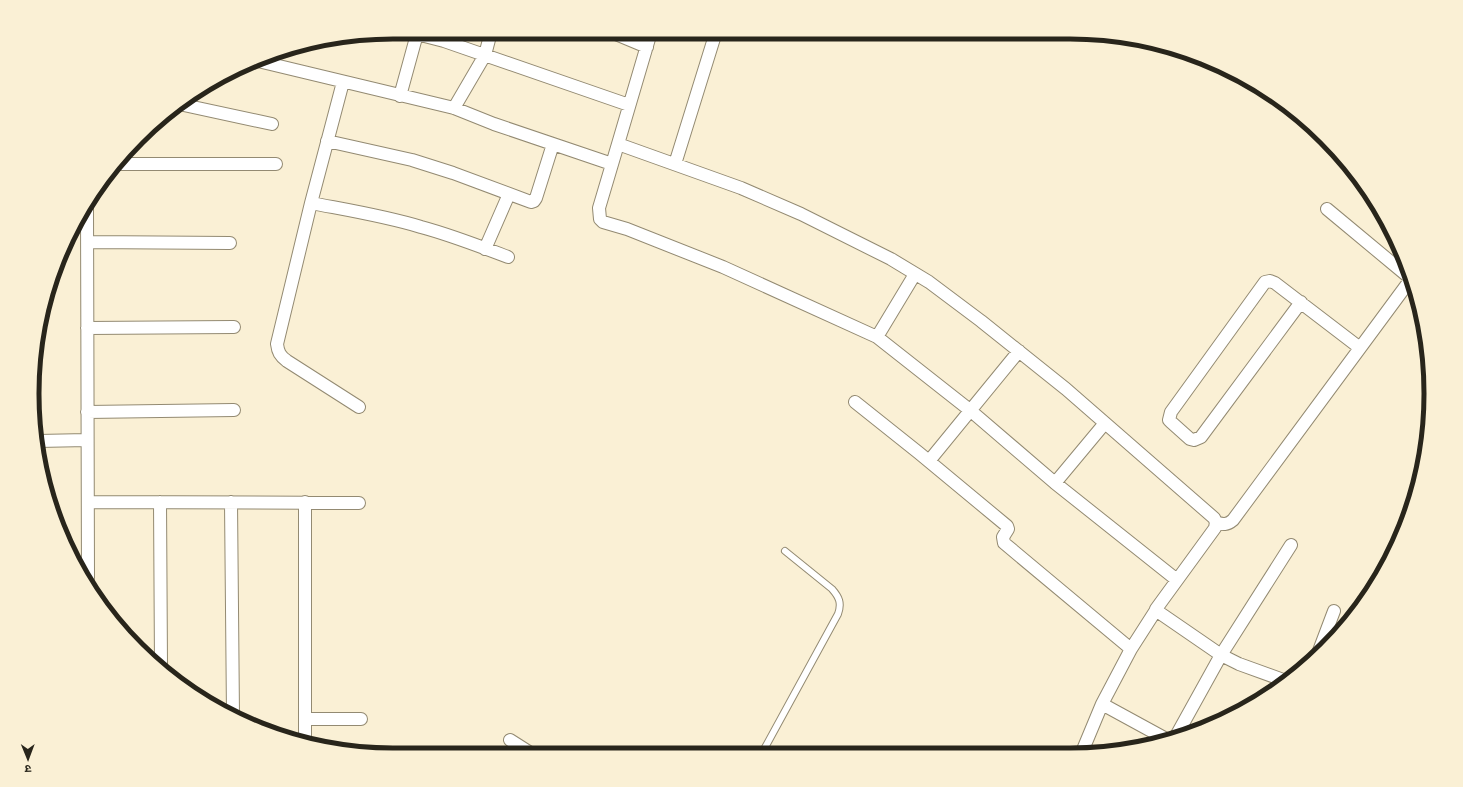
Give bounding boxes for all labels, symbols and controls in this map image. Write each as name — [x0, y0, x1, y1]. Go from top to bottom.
north arrow — [8, 739, 48, 779]
text: उ — [24, 762, 32, 776]

